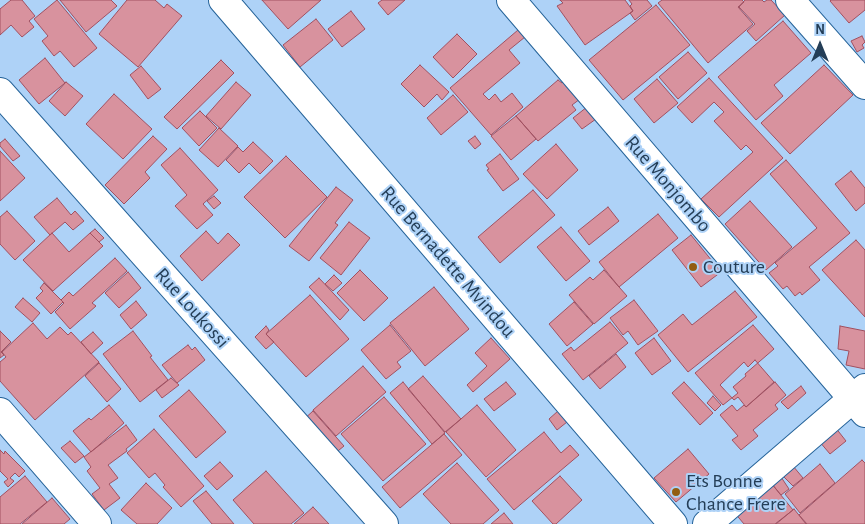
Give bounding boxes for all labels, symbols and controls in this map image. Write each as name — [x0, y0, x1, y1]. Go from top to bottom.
north arrow — [795, 20, 845, 70]
text: N — [815, 23, 825, 37]
street label: Rue Monjombo — [620, 131, 716, 237]
street label: Rue Bernadette Mvindou — [376, 181, 520, 343]
place label: Couture — [703, 255, 765, 279]
marker: Couture — [687, 261, 699, 273]
street label: Rue Loukossi — [150, 263, 234, 353]
place label: Ets Bonne Chance Frere — [686, 469, 786, 516]
marker: Ets Bonne Chance Frere — [670, 486, 682, 498]

